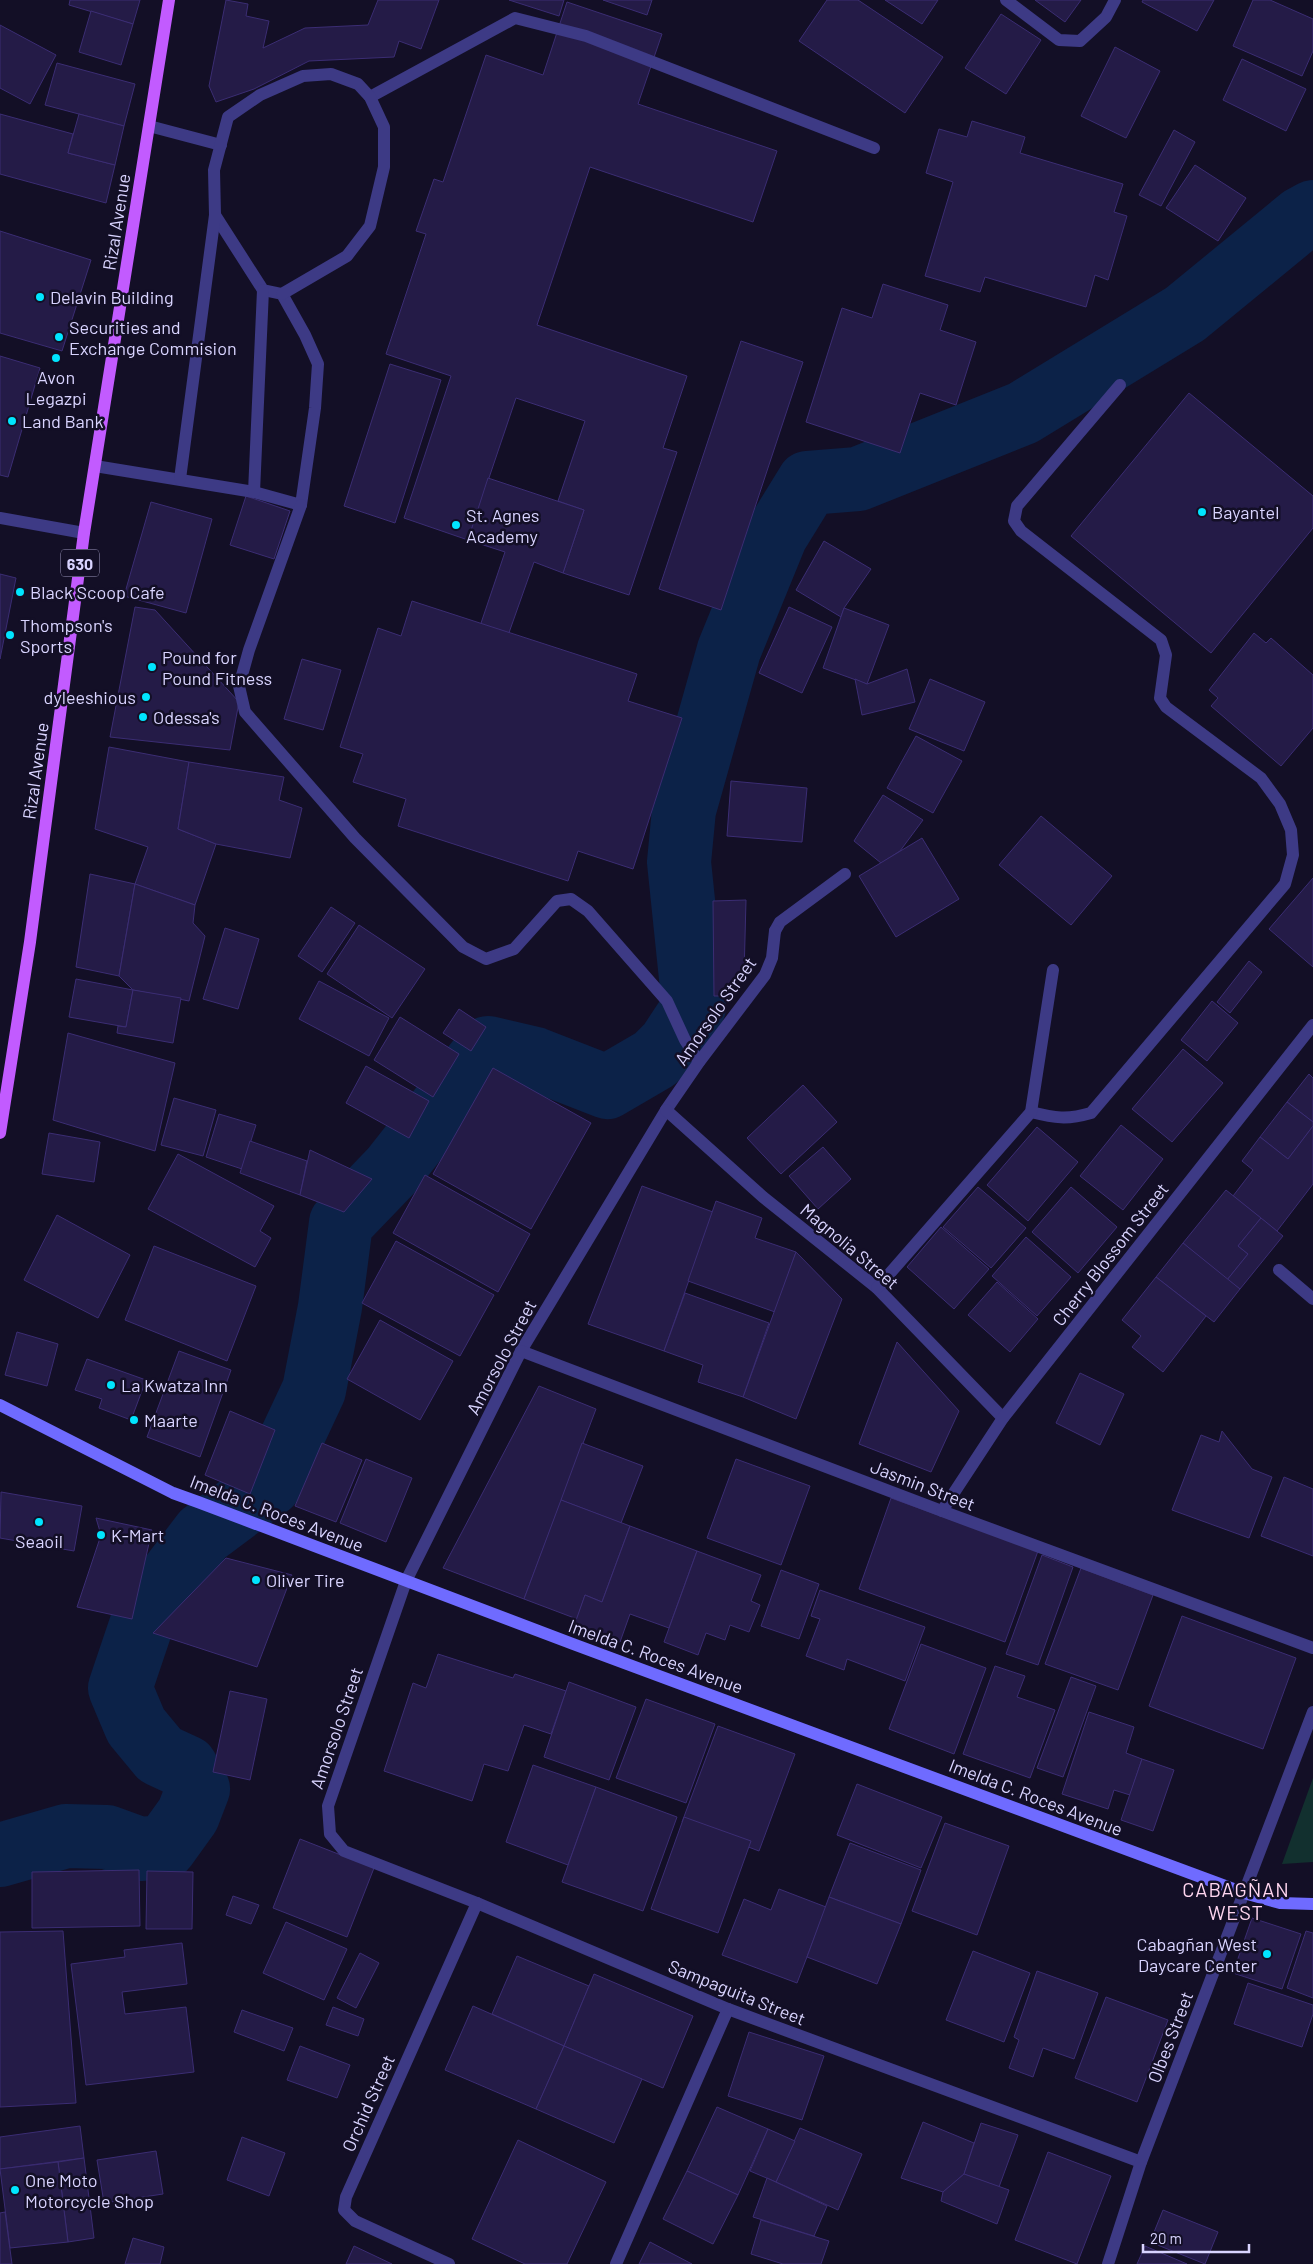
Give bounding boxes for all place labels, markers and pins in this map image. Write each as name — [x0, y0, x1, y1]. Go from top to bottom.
place label: Delavin Building — [50, 286, 174, 308]
marker: Delavin Building — [34, 291, 46, 303]
place label: Securities and Exchange Commision — [69, 316, 237, 359]
marker: Securities and Exchange Commision — [53, 331, 65, 343]
marker: Avon Legazpi — [50, 352, 62, 364]
place label: Avon Legazpi — [25, 366, 87, 409]
place label: Land Bank — [22, 410, 104, 432]
marker: Land Bank — [6, 415, 18, 427]
place label: Bayantel — [1212, 501, 1279, 523]
place label: St. Agnes Academy — [466, 504, 540, 547]
marker: Bayantel — [1196, 506, 1208, 518]
marker: St. Agnes Academy — [450, 519, 462, 531]
place label: Black Scoop Cafe — [30, 581, 165, 603]
marker: Black Scoop Cafe — [14, 586, 26, 598]
place label: Thompson's Sports — [20, 614, 113, 657]
marker: Thompson's Sports — [4, 629, 16, 641]
place label: Pound for Pound Fitness — [162, 646, 272, 689]
marker: Pound for Pound Fitness — [146, 661, 158, 673]
place label: dyleeshious — [44, 686, 136, 708]
marker: dyleeshious — [140, 691, 152, 703]
place label: Odessa's — [153, 706, 220, 728]
marker: Odessa's — [137, 711, 149, 723]
place label: La Kwatza Inn — [121, 1374, 228, 1396]
marker: La Kwatza Inn — [105, 1379, 117, 1391]
place label: Maarte — [144, 1409, 198, 1431]
marker: Maarte — [128, 1414, 140, 1426]
marker: Seaoil — [33, 1516, 45, 1528]
place label: K-Mart — [111, 1524, 164, 1546]
marker: K-Mart — [95, 1529, 107, 1541]
place label: Seaoil — [15, 1530, 63, 1552]
place label: Oliver Tire — [266, 1569, 345, 1591]
marker: Oliver Tire — [250, 1574, 262, 1586]
place label: Cabagñan West Daycare Center — [1137, 1933, 1257, 1976]
marker: Cabagñan West Daycare Center — [1261, 1948, 1273, 1960]
place label: One Moto Motorcycle Shop — [25, 2169, 154, 2212]
marker: One Moto Motorcycle Shop — [9, 2184, 21, 2196]

